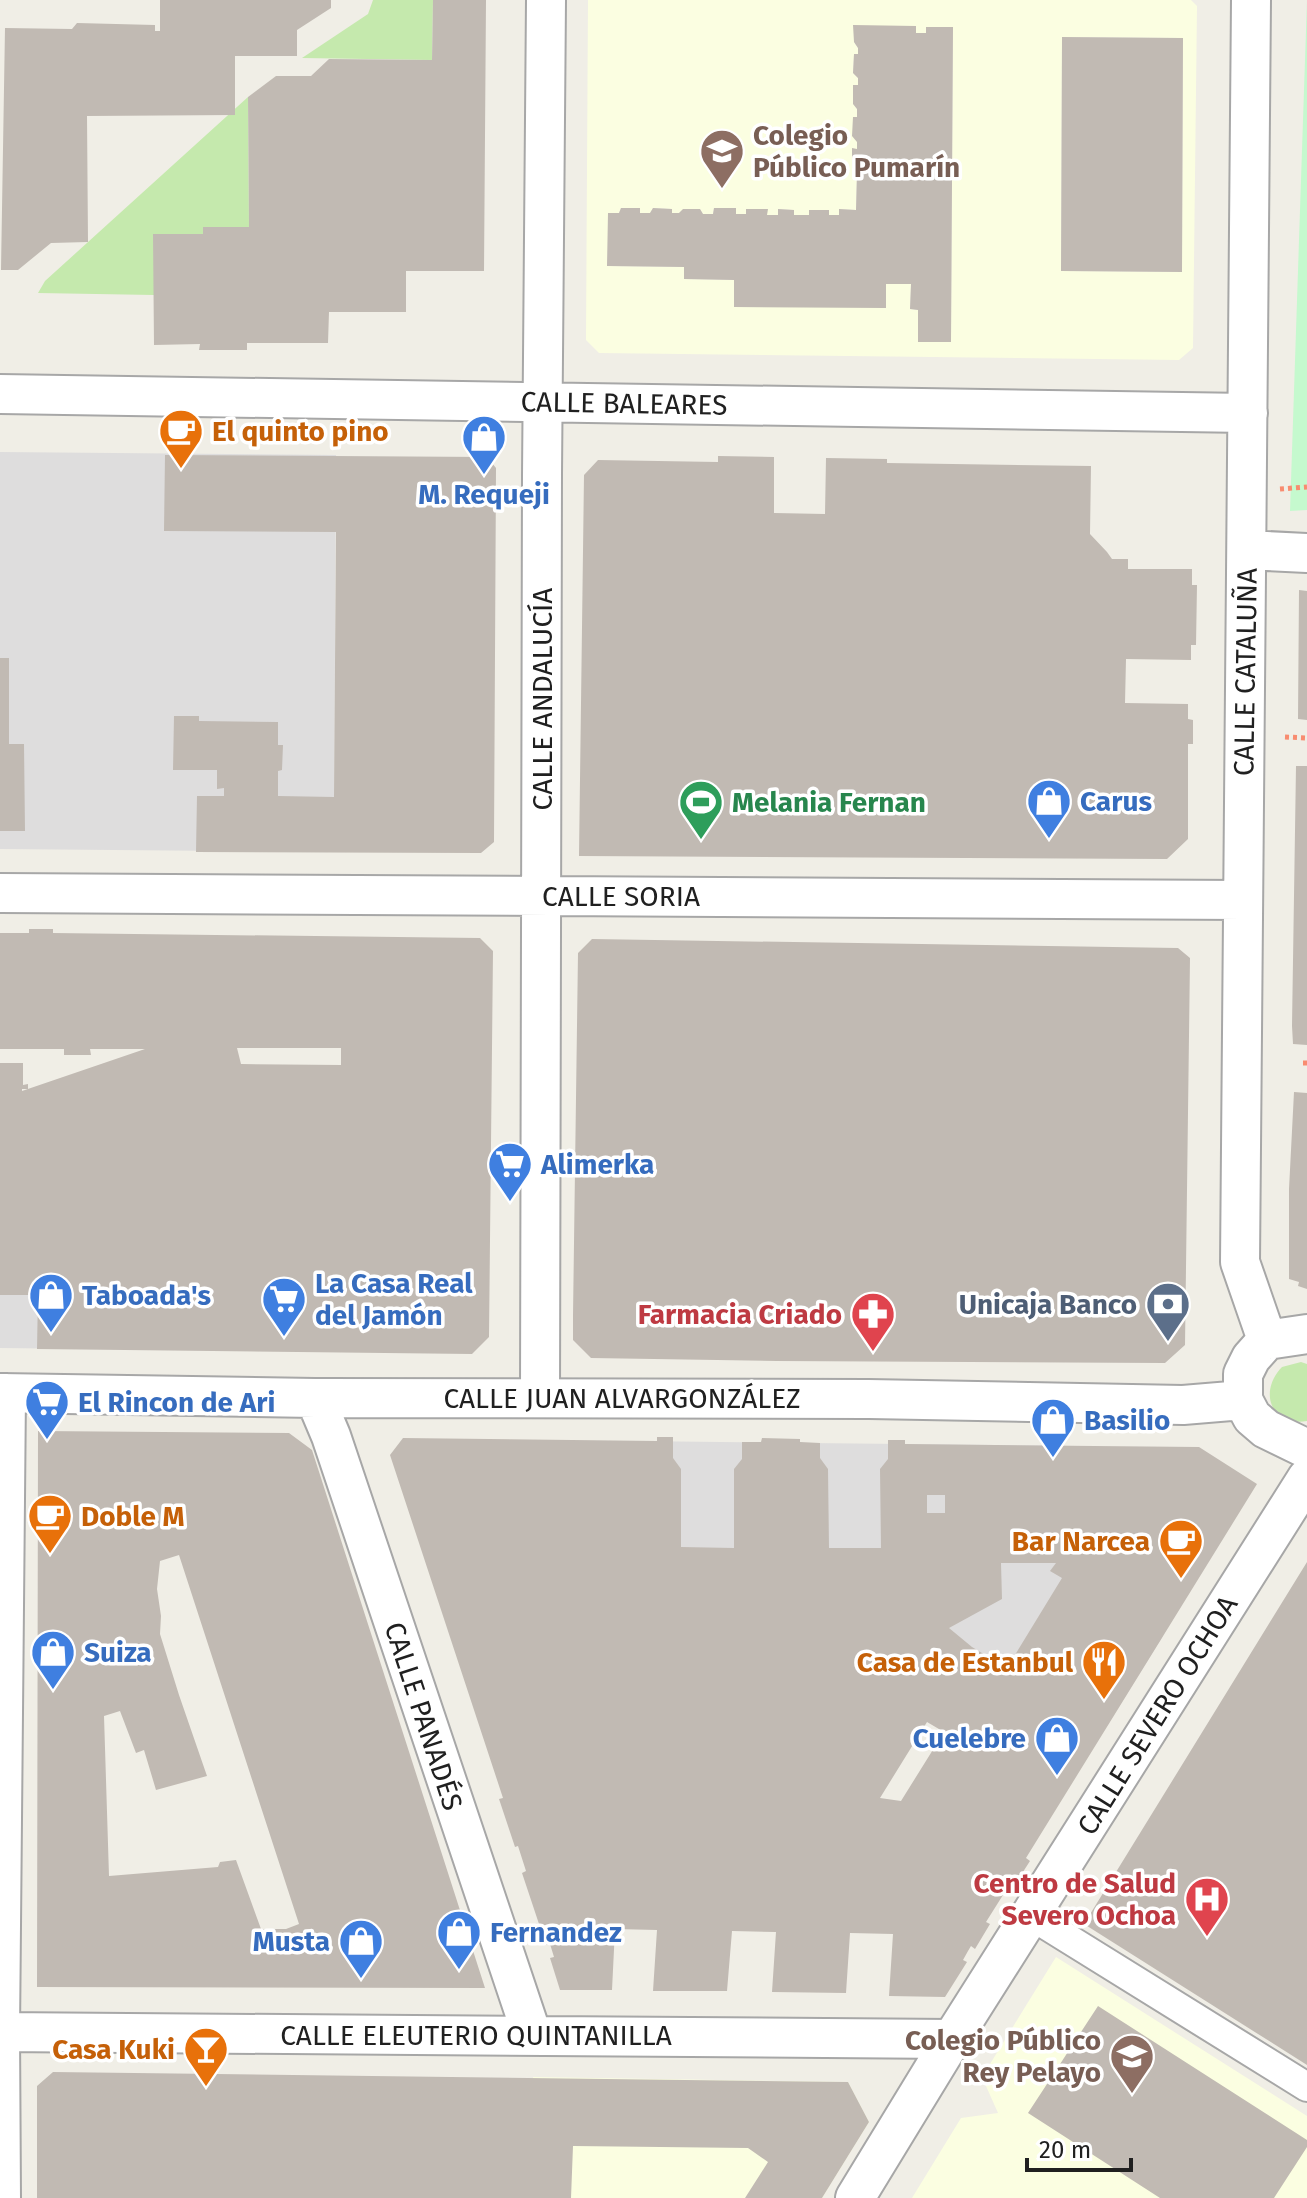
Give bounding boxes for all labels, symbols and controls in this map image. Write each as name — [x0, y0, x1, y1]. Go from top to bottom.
place label: Colegio Público Pumarín — [753, 119, 960, 184]
school or university icon: Colegio Público Pumarín — [698, 127, 746, 190]
street label: CALLE BALEARES — [520, 385, 728, 422]
cafe icon: El quinto pino — [157, 407, 205, 470]
shop icon: M. Requeji — [460, 413, 508, 476]
place label: El quinto pino — [212, 415, 389, 448]
place label: M. Requeji — [418, 478, 550, 511]
street label: CALLE CATALUÑA — [1227, 568, 1264, 776]
street label: CALLE ANDALUCÍA — [526, 588, 559, 810]
shop icon: Carus — [1025, 777, 1073, 840]
sports icon: Melania Fernan — [677, 778, 725, 841]
place label: Carus — [1080, 785, 1152, 818]
place label: Melania Fernan — [732, 786, 926, 819]
street label: CALLE SORIA — [542, 880, 700, 913]
supermarket icon: Alimerka — [486, 1140, 534, 1203]
place label: Alimerka — [540, 1148, 654, 1181]
place label: La Casa Real del Jamón — [315, 1267, 473, 1332]
shop icon: Taboada's — [27, 1271, 75, 1334]
supermarket icon: La Casa Real del Jamón — [260, 1275, 308, 1338]
place label: Taboada's — [82, 1279, 211, 1312]
bank icon: Unicaja Banco — [1144, 1280, 1192, 1343]
place label: Unicaja Banco — [959, 1288, 1137, 1321]
pharmacy icon: Farmacia Criado — [849, 1290, 897, 1353]
place label: Farmacia Criado — [638, 1298, 842, 1331]
supermarket icon: El Rincon de Ari — [23, 1378, 71, 1441]
street label: CALLE JUAN ALVARGONZÁLEZ — [443, 1382, 801, 1415]
place label: El Rincon de Ari — [78, 1386, 275, 1419]
shop icon: Basilio — [1029, 1396, 1077, 1459]
place label: Basilio — [1084, 1404, 1170, 1437]
cafe icon: Doble M — [26, 1492, 74, 1555]
place label: Doble M — [81, 1500, 185, 1533]
cafe icon: Bar Narcea — [1157, 1517, 1205, 1580]
place label: Bar Narcea — [1012, 1525, 1150, 1558]
street label: CALLE SEVERO OCHOA — [1070, 1590, 1244, 1841]
street label: CALLE PANADÉS — [378, 1618, 469, 1814]
shop icon: Suiza — [29, 1628, 77, 1691]
place label: Suiza — [84, 1636, 152, 1669]
restaurant icon: Casa de Estanbul — [1080, 1638, 1128, 1701]
place label: Casa de Estanbul — [857, 1646, 1074, 1679]
shop icon: Cuelebre — [1033, 1714, 1081, 1777]
place label: Cuelebre — [913, 1722, 1026, 1755]
place label: Centro de Salud Severo Ochoa — [974, 1867, 1176, 1932]
hospital icon: Centro de Salud Severo Ochoa — [1183, 1875, 1231, 1938]
shop icon: Fernandez — [435, 1908, 483, 1971]
place label: Fernandez — [490, 1916, 622, 1949]
shop icon: Musta — [337, 1917, 385, 1980]
place label: Musta — [253, 1925, 330, 1958]
street label: CALLE ELEUTERIO QUINTANILLA — [280, 2019, 672, 2052]
place label: Colegio Público Rey Pelayo — [905, 2024, 1101, 2089]
bar icon: Casa Kuki — [182, 2025, 230, 2088]
school or university icon: Colegio Público Rey Pelayo — [1108, 2032, 1156, 2095]
place label: Casa Kuki — [52, 2033, 175, 2066]
scale bar — [1027, 2122, 1131, 2172]
text: 20 m — [1039, 2136, 1091, 2164]

